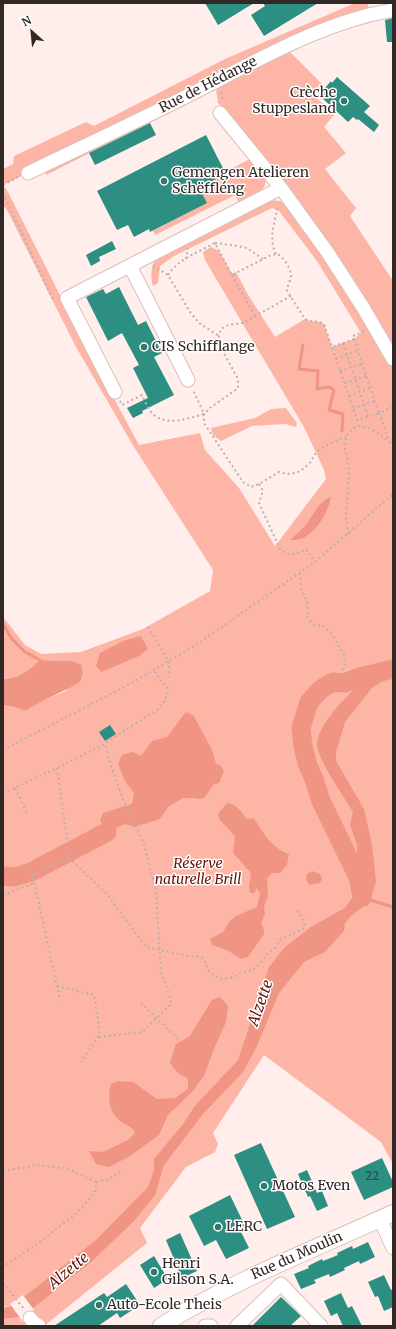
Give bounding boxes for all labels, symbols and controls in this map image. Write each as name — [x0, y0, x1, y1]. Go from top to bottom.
north arrow — [12, 12, 52, 52]
text: N — [19, 13, 34, 30]
street label: Rue de Hédange — [156, 53, 260, 117]
place label: Crèche Stuppesland — [252, 85, 336, 118]
marker: Crèche Stuppesland — [339, 96, 349, 106]
place label: Gemengen Atelieren Schëffléng — [172, 165, 309, 198]
marker: Gemengen Atelieren Schëffléng — [159, 176, 169, 186]
place label: CIS Schifflange — [152, 339, 255, 355]
marker: CIS Schifflange — [139, 342, 149, 352]
park label: Réserve naturelle Brill — [155, 856, 241, 888]
water label: Alzette — [245, 978, 277, 1028]
house number: 22 — [365, 1170, 379, 1184]
place label: Motos Even — [272, 1178, 350, 1194]
marker: Motos Even — [259, 1181, 269, 1191]
place label: LERC — [226, 1219, 262, 1235]
marker: LERC — [213, 1222, 223, 1232]
street label: Rue du Moulin — [249, 1228, 345, 1284]
water label: Alzette — [45, 1249, 93, 1293]
place label: Henri Gilson S.A. — [162, 1256, 234, 1288]
marker: Henri Gilson S.A. — [149, 1267, 159, 1277]
place label: Auto-Ecole Theis — [107, 1297, 222, 1313]
marker: Auto-Ecole Theis — [94, 1300, 104, 1310]

